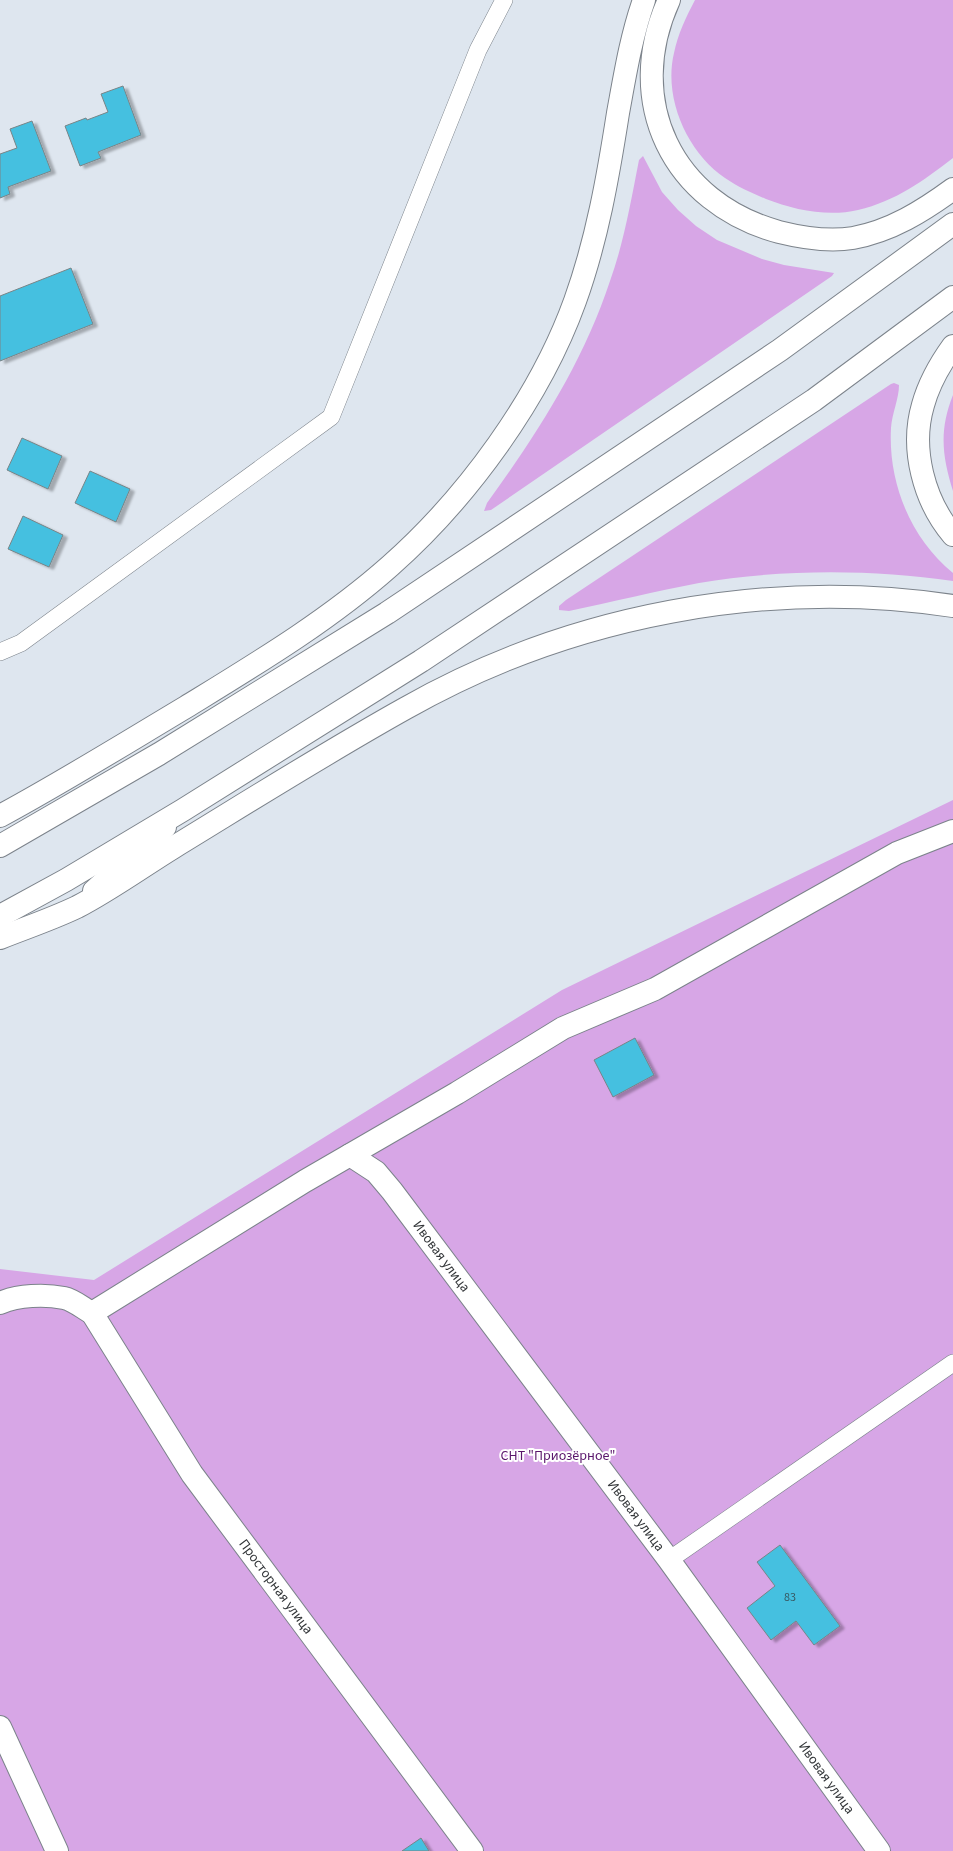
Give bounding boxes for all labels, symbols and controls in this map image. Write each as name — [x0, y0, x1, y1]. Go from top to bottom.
street label: Ивовая улица — [408, 1217, 475, 1297]
park label: СНТ "Приозёрное" — [501, 1446, 615, 1466]
street label: Ивовая улица — [602, 1476, 669, 1556]
street label: Просторная улица — [234, 1535, 318, 1638]
house number: 83 — [784, 1589, 796, 1606]
street label: Ивовая улица — [793, 1738, 859, 1818]

